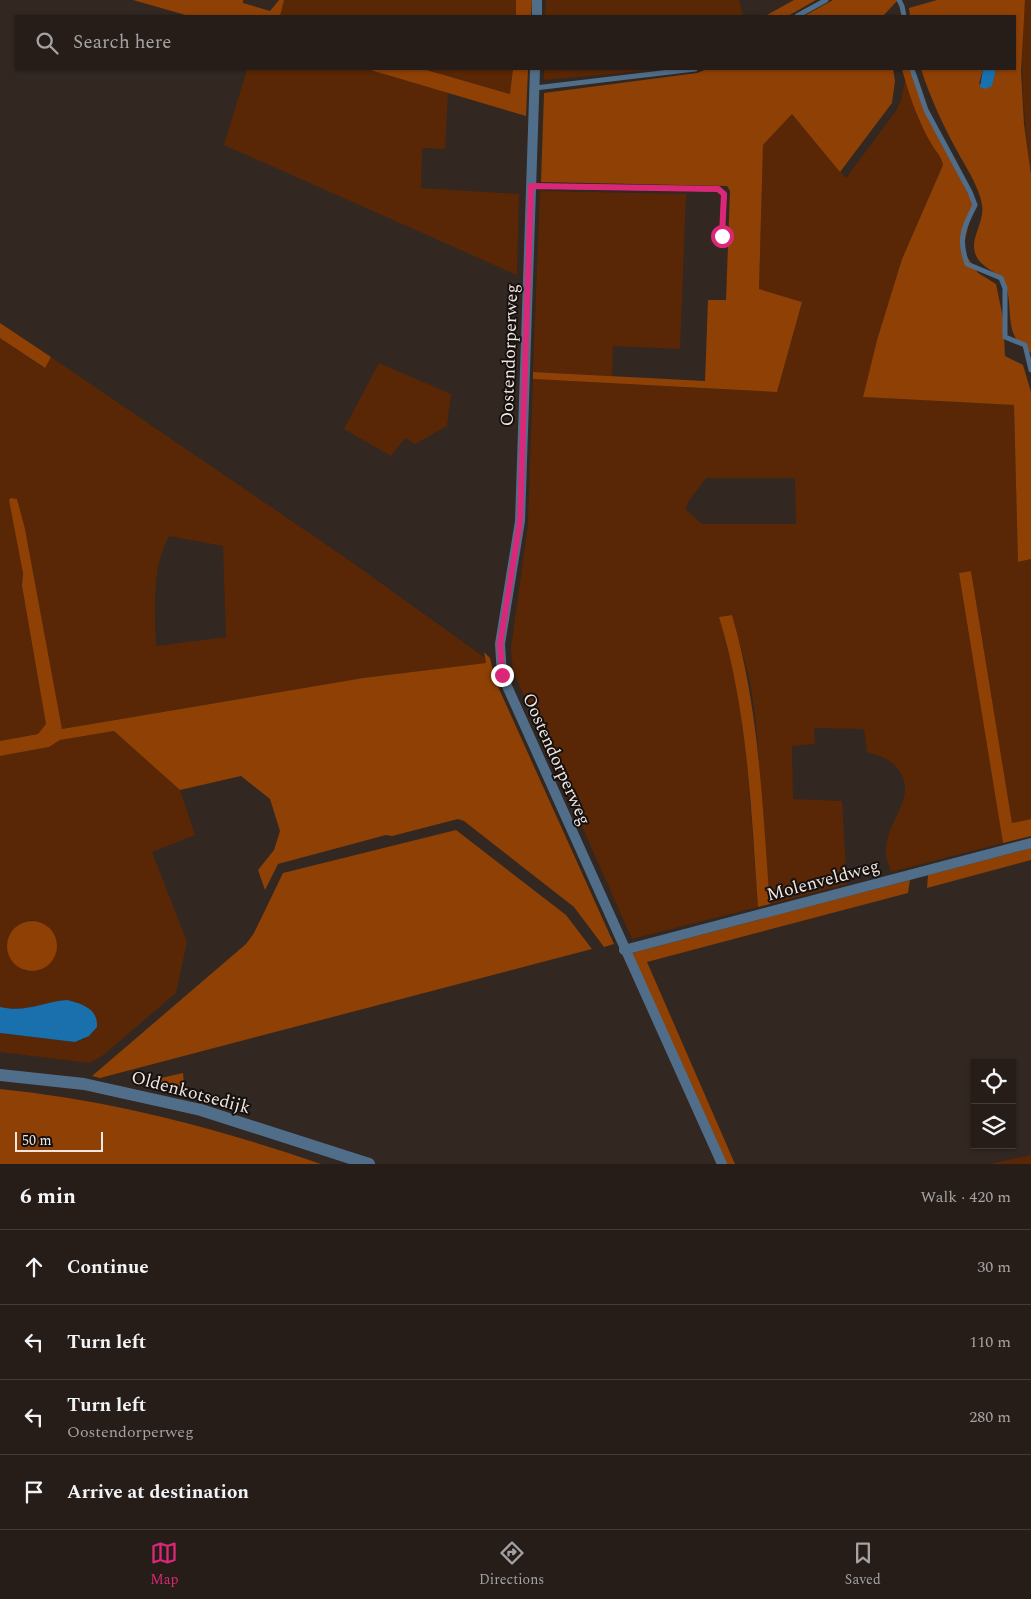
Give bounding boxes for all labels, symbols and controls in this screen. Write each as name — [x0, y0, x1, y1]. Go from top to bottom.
search box — [15, 15, 1016, 70]
text: Search here — [73, 28, 172, 57]
icon: search — [33, 29, 61, 57]
route start — [711, 225, 734, 248]
street label: Oostendorperweg — [494, 283, 525, 427]
route end — [491, 664, 514, 687]
street label: Oostendorperweg — [515, 689, 598, 830]
street label: Molenveldweg — [764, 852, 883, 909]
map controls — [971, 1059, 1016, 1149]
button: locate — [971, 1059, 1016, 1104]
street label: Oldenkotsedijk — [128, 1064, 254, 1121]
button: layers — [971, 1104, 1016, 1149]
scale bar — [15, 1129, 102, 1152]
text: 50 m — [22, 1130, 52, 1151]
text: 6 min — [20, 1181, 76, 1213]
text: Walk · 420 m — [920, 1185, 1011, 1209]
icon: ahead — [20, 1253, 48, 1281]
text: Continue — [67, 1253, 149, 1282]
text: 30 m — [977, 1255, 1011, 1279]
icon: left — [20, 1328, 48, 1356]
text: Turn left — [67, 1328, 146, 1357]
text: 110 m — [969, 1330, 1011, 1354]
text: Turn left — [67, 1391, 146, 1420]
icon: left — [20, 1403, 48, 1431]
text: 280 m — [969, 1405, 1011, 1429]
text: Oostendorperweg — [67, 1420, 194, 1444]
icon: arrive — [20, 1478, 48, 1506]
text: Arrive at destination — [67, 1478, 249, 1507]
tab: Map — [150, 1539, 178, 1590]
tab: Directions — [479, 1539, 544, 1590]
tab: Saved — [845, 1539, 881, 1590]

